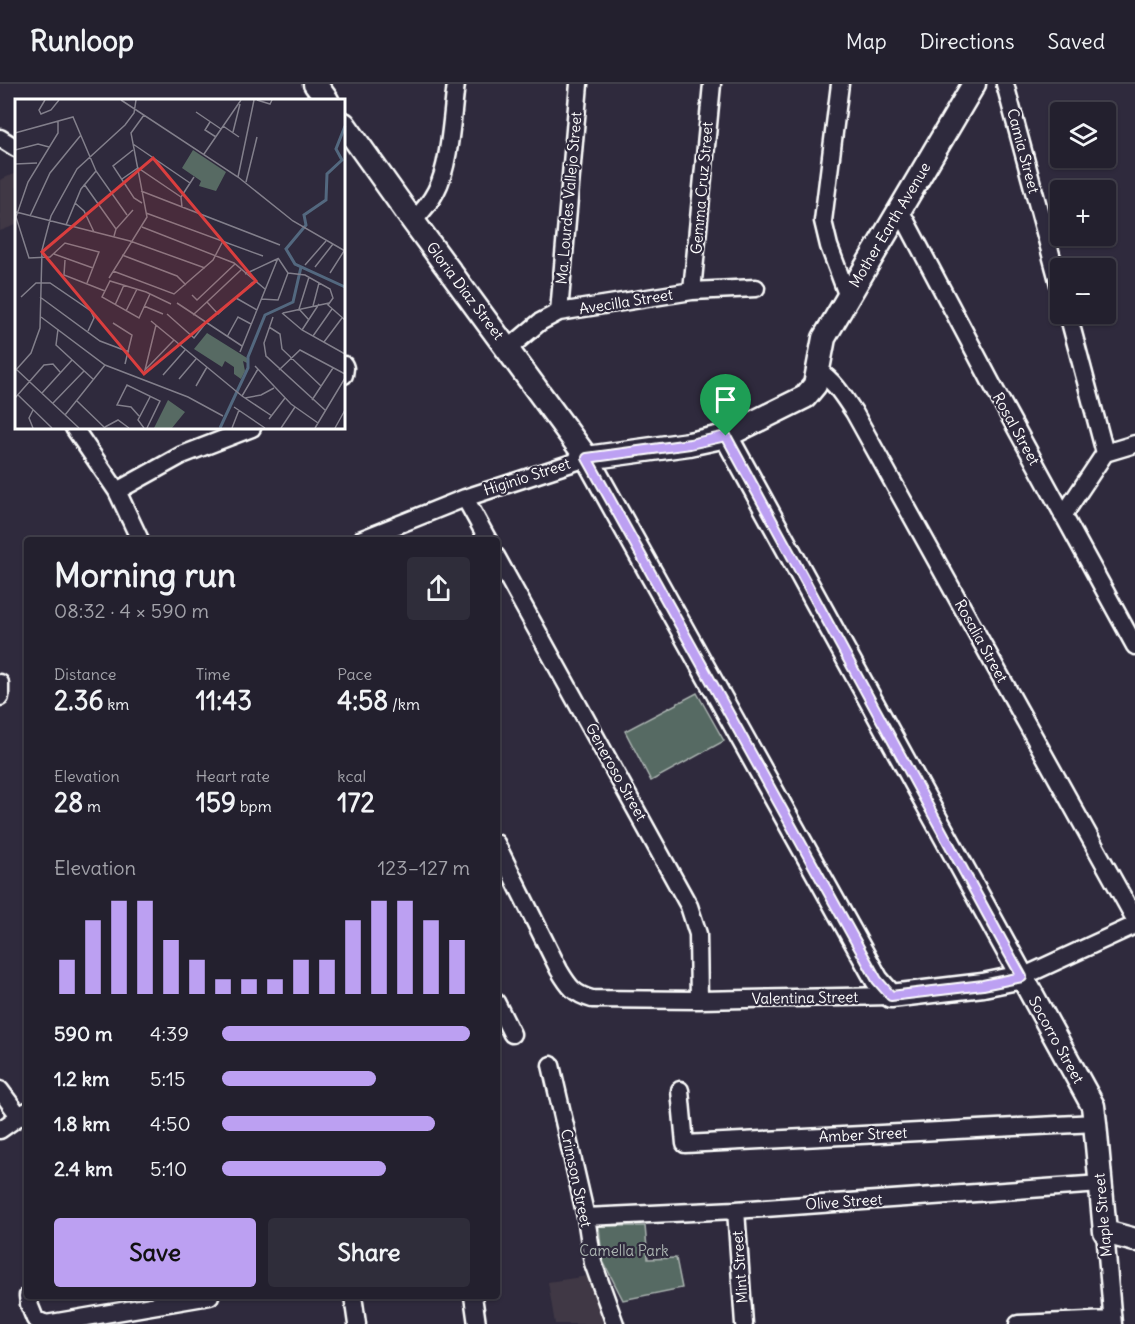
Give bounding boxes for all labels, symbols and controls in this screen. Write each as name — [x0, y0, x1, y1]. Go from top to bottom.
text: Runloop — [30, 23, 134, 59]
text: Map — [846, 28, 887, 55]
text: Directions — [920, 28, 1014, 55]
text: Saved — [1047, 28, 1105, 55]
inset map — [15, 99, 345, 429]
map controls — [1050, 102, 1116, 324]
button: layers — [1050, 102, 1116, 168]
street label: Camia Street — [1003, 106, 1044, 195]
street label: Ma. Lourdes Vallejo Street — [551, 111, 586, 285]
street label: Gemma Cruz Street — [686, 121, 717, 255]
street label: Mother Earth Avenue — [845, 159, 934, 291]
button: + — [1050, 180, 1116, 246]
street label: Gloria Diaz Street — [422, 238, 508, 343]
button: − — [1050, 258, 1116, 324]
street label: Avecilla Street — [578, 285, 674, 318]
pin — [700, 374, 751, 436]
icon: arrive — [709, 383, 742, 416]
street label: Rosal Street — [989, 389, 1044, 468]
street label: Higinio Street — [481, 454, 573, 499]
text: Morning run — [54, 554, 236, 596]
button: share — [407, 557, 470, 620]
street label: Rosalia Street — [951, 596, 1012, 686]
text: 08:32 · 4 × 590 m — [54, 598, 209, 623]
text: Distance — [54, 664, 116, 684]
text: Time — [196, 664, 230, 684]
text: Pace — [337, 664, 372, 684]
text: 2.36 — [54, 684, 103, 717]
text: 11:43 — [196, 684, 252, 717]
text: 4:58 — [337, 684, 388, 717]
text: km — [103, 694, 129, 714]
text: /km — [388, 694, 420, 714]
street label: Generoso Street — [582, 719, 651, 824]
text: Elevation — [54, 766, 120, 786]
text: Heart rate — [196, 766, 270, 786]
text: kcal — [337, 766, 366, 786]
text: 28 — [54, 786, 83, 819]
text: 159 — [196, 786, 236, 819]
text: 172 — [337, 786, 375, 819]
text: m — [83, 796, 101, 816]
text: bpm — [236, 796, 272, 816]
text: Elevation — [54, 855, 136, 880]
text: 123–127 m — [377, 855, 470, 880]
street label: Valentina Street — [752, 987, 858, 1008]
street label: Socorro Street — [1025, 993, 1088, 1087]
text: 590 m — [54, 1021, 112, 1046]
text: 4:39 — [150, 1021, 189, 1046]
text: 1.2 km — [54, 1066, 110, 1091]
text: 5:15 — [150, 1066, 185, 1091]
text: 1.8 km — [54, 1111, 110, 1136]
text: 4:50 — [150, 1111, 191, 1136]
street label: Amber Street — [818, 1123, 908, 1146]
street label: Crimson Street — [557, 1127, 596, 1229]
text: 2.4 km — [54, 1156, 113, 1181]
text: 5:10 — [150, 1156, 187, 1181]
street label: Maple Street — [1089, 1172, 1116, 1258]
street label: Olive Street — [805, 1189, 883, 1214]
button: Save — [54, 1218, 256, 1287]
button: Share — [268, 1218, 470, 1287]
street label: Mint Street — [727, 1230, 752, 1304]
park label: Camella Park — [579, 1241, 669, 1260]

